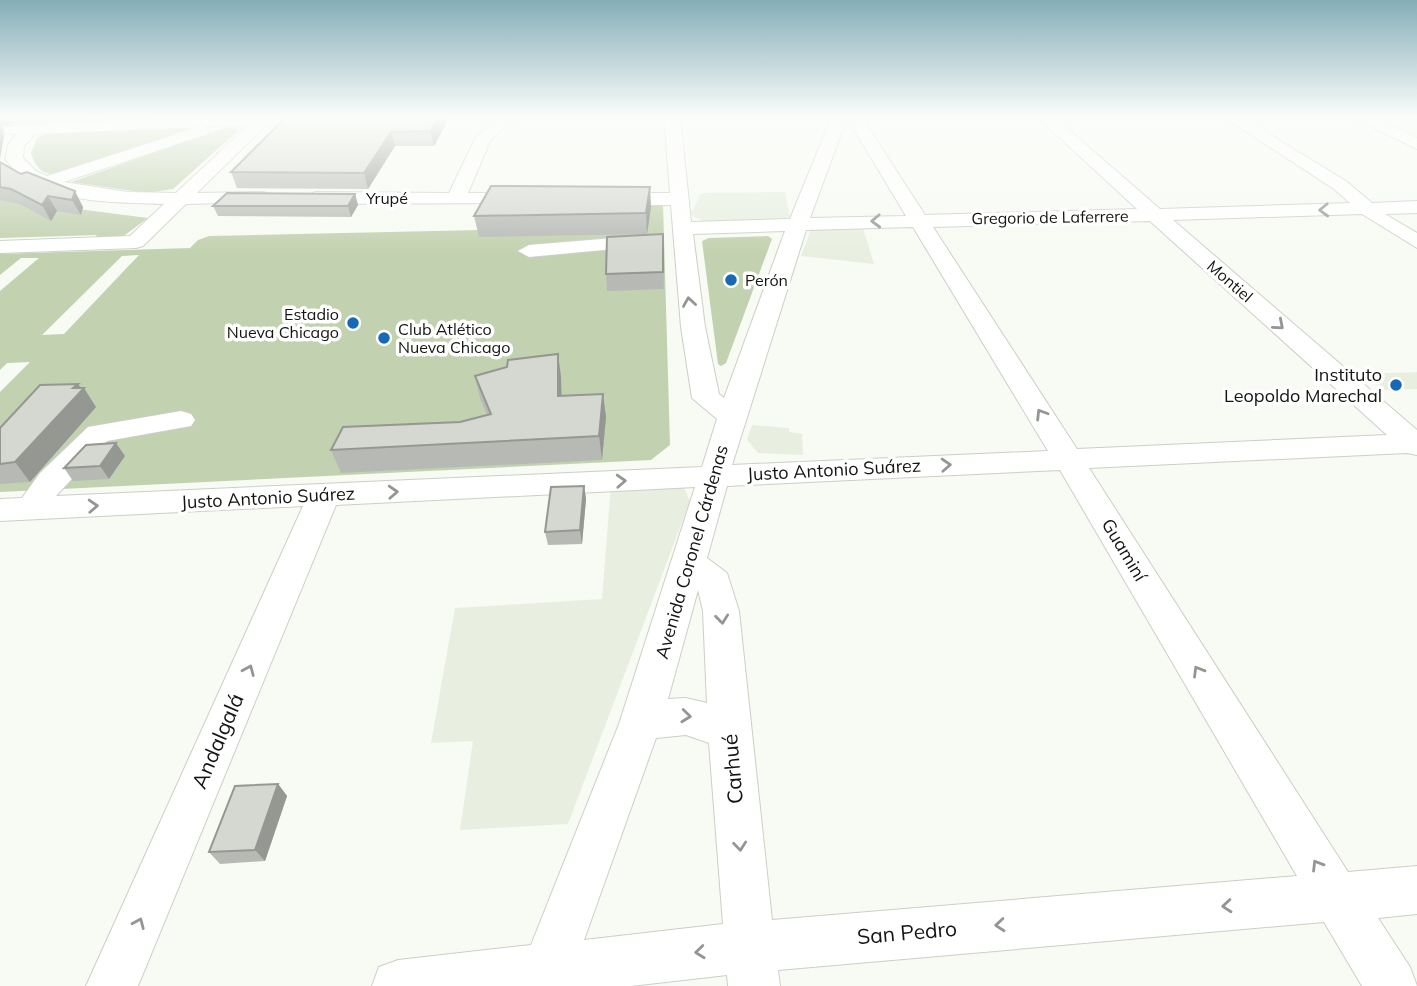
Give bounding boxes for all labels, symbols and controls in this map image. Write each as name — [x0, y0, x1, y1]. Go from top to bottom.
street label: Yrupé — [365, 188, 408, 208]
one-way arrow — [1319, 202, 1330, 217]
street label: Gregorio de Laferrere — [971, 206, 1129, 228]
one-way arrow — [871, 213, 882, 228]
street label: Montiel — [1203, 256, 1257, 306]
place label: Perón — [745, 270, 788, 290]
marker: Perón — [723, 272, 739, 288]
one-way arrow — [682, 296, 697, 308]
place label: Estadio Nueva Chicago — [227, 304, 339, 342]
marker: Estadio Nueva Chicago — [345, 315, 361, 331]
one-way arrow — [1271, 317, 1284, 329]
place label: Club Atlético Nueva Chicago — [398, 319, 510, 357]
marker: Club Atlético Nueva Chicago — [376, 330, 392, 346]
place label: Instituto Leopoldo Marechal — [1224, 363, 1382, 407]
marker: Instituto Leopoldo Marechal — [1388, 377, 1404, 393]
one-way arrow — [1036, 409, 1049, 422]
street label: Avenida Coronel Cárdenas — [650, 442, 733, 661]
street label: Justo Antonio Suárez — [746, 453, 922, 486]
one-way arrow — [940, 458, 951, 473]
one-way arrow — [615, 473, 626, 488]
street label: Justo Antonio Suárez — [180, 481, 356, 514]
one-way arrow — [388, 485, 399, 500]
one-way arrow — [87, 499, 98, 514]
street label: Guaminí — [1097, 514, 1153, 587]
one-way arrow — [714, 613, 729, 625]
one-way arrow — [241, 664, 255, 677]
one-way arrow — [1193, 666, 1206, 679]
street label: Andalgalá — [185, 689, 249, 792]
one-way arrow — [681, 708, 692, 723]
street label: Carhué — [716, 733, 748, 805]
one-way arrow — [733, 840, 748, 851]
one-way arrow — [1312, 860, 1325, 873]
one-way arrow — [1221, 898, 1232, 913]
street label: San Pedro — [856, 915, 958, 949]
one-way arrow — [131, 918, 145, 931]
one-way arrow — [994, 918, 1006, 933]
one-way arrow — [695, 944, 706, 959]

